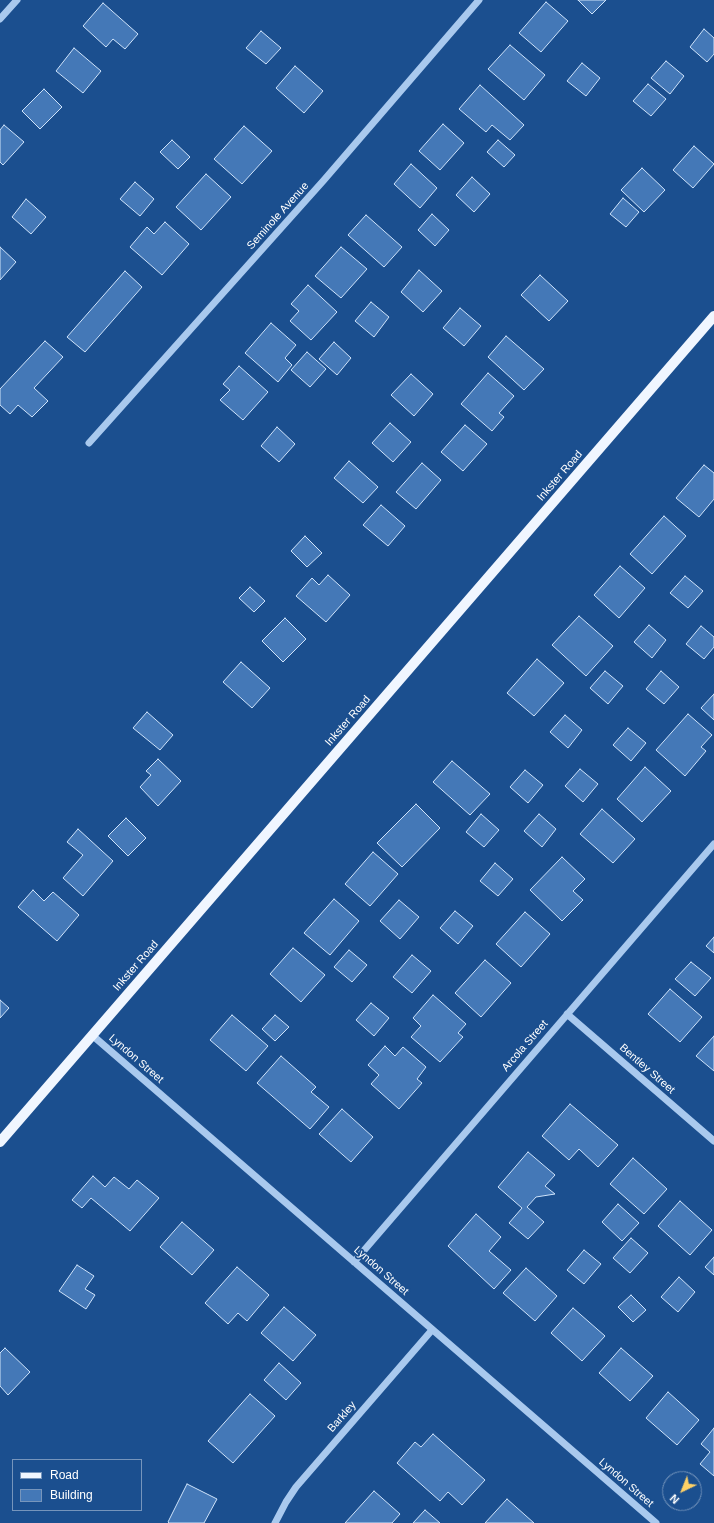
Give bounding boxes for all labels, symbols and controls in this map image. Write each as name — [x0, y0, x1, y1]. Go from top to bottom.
street label: Seminole Avenue — [244, 180, 312, 252]
street label: Inkster Road — [535, 448, 585, 504]
street label: Inkster Road — [323, 693, 373, 749]
street label: Inkster Road — [111, 938, 161, 994]
street label: Arcola Street — [499, 1018, 551, 1074]
street label: Lyndon Street — [106, 1032, 166, 1086]
street label: Bentley Street — [617, 1041, 677, 1097]
street label: Lyndon Street — [351, 1244, 411, 1298]
street label: Barkley — [325, 1399, 359, 1435]
street label: Lyndon Street — [596, 1456, 656, 1510]
legend — [12, 1459, 142, 1511]
text: Road — [50, 1468, 79, 1482]
north arrow — [662, 1471, 702, 1511]
text: Building — [50, 1488, 93, 1502]
text: N — [668, 1492, 682, 1506]

